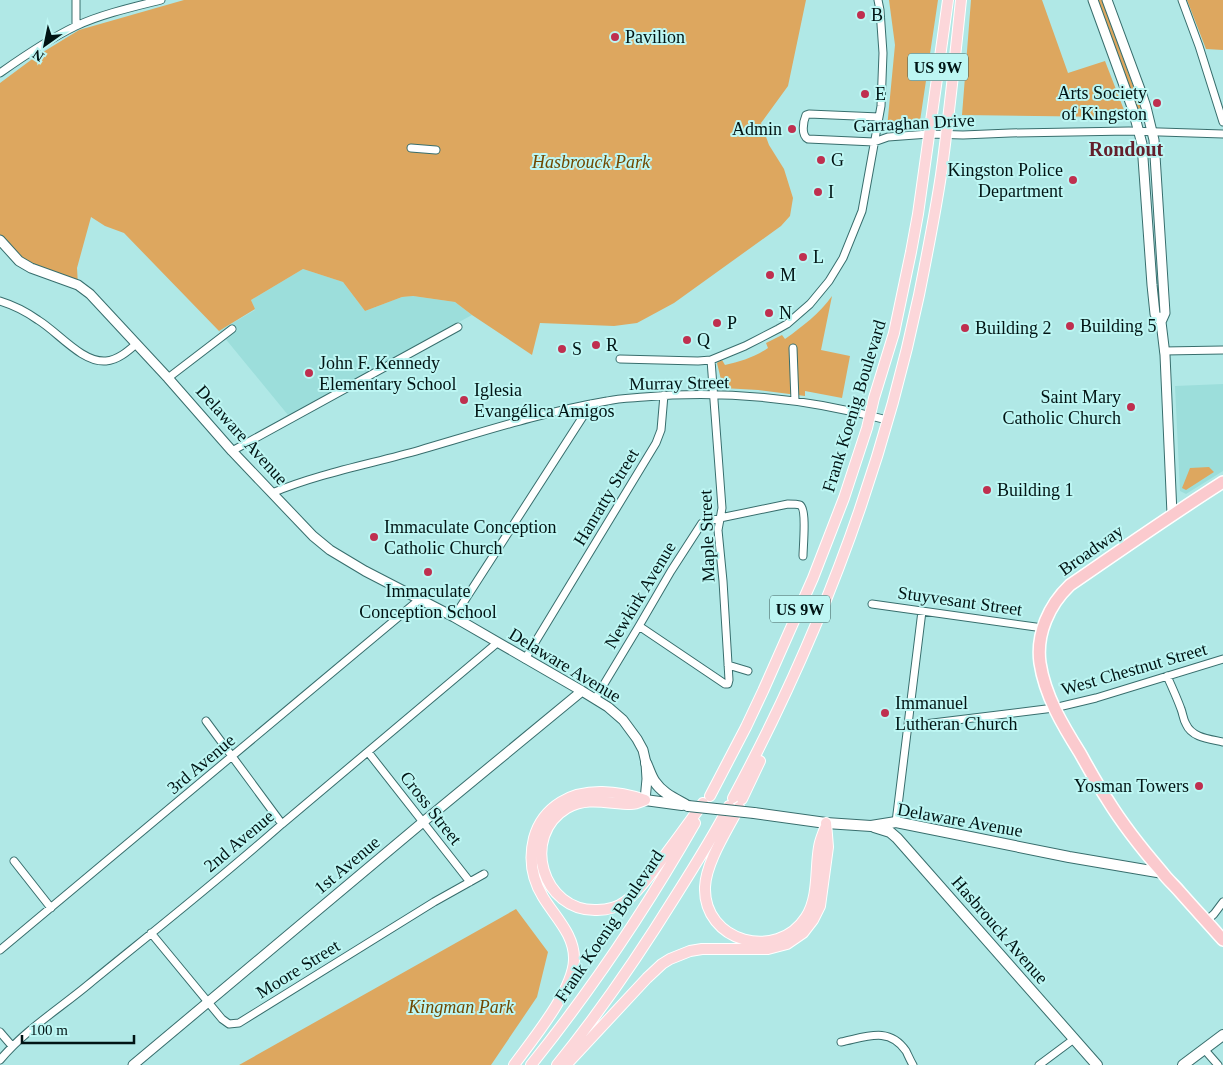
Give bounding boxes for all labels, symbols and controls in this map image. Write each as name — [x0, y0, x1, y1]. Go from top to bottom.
place label: B — [871, 5, 883, 25]
marker: B — [855, 9, 867, 21]
north arrow — [20, 20, 70, 70]
place label: Pavilion — [625, 27, 685, 47]
marker: Pavilion — [609, 31, 621, 43]
text: N — [30, 46, 47, 65]
road number: US 9W — [908, 54, 968, 80]
place label: Arts Society of Kingston — [1058, 83, 1147, 124]
place label: E — [875, 84, 886, 104]
marker: E — [859, 88, 871, 100]
marker: Arts Society of Kingston — [1151, 97, 1163, 109]
street label: Garraghan Drive — [853, 110, 975, 136]
place label: Admin — [732, 119, 782, 139]
marker: Admin — [786, 123, 798, 135]
district label: Rondout — [1089, 138, 1164, 160]
place label: G — [831, 150, 844, 170]
park label: Hasbrouck Park — [531, 152, 651, 172]
marker: G — [815, 154, 827, 166]
place label: Kingston Police Department — [948, 160, 1063, 201]
marker: Kingston Police Department — [1067, 174, 1079, 186]
place label: I — [828, 182, 834, 202]
marker: I — [812, 186, 824, 198]
place label: L — [813, 247, 824, 267]
marker: L — [797, 251, 809, 263]
place label: M — [780, 265, 796, 285]
marker: M — [764, 269, 776, 281]
place label: N — [779, 303, 792, 323]
marker: N — [763, 307, 775, 319]
place label: P — [727, 313, 737, 333]
place label: Building 5 — [1080, 316, 1157, 336]
marker: P — [711, 317, 723, 329]
street label: Frank Koenig Boulevard — [818, 318, 890, 494]
place label: Building 2 — [975, 318, 1052, 338]
marker: Building 5 — [1064, 320, 1076, 332]
marker: Building 2 — [959, 322, 971, 334]
place label: Q — [697, 330, 710, 350]
marker: Q — [681, 334, 693, 346]
place label: R — [606, 335, 618, 355]
place label: S — [572, 339, 582, 359]
marker: R — [590, 339, 602, 351]
marker: S — [556, 343, 568, 355]
place label: John F. Kennedy Elementary School — [319, 353, 456, 394]
marker: John F. Kennedy Elementary School — [303, 367, 315, 379]
street label: Murray Street — [629, 372, 729, 394]
place label: Iglesia Evangélica Amigos — [474, 380, 614, 421]
street label: Delaware Avenue — [192, 381, 292, 489]
place label: Saint Mary Catholic Church — [1003, 387, 1121, 428]
marker: Iglesia Evangélica Amigos — [458, 394, 470, 406]
marker: Saint Mary Catholic Church — [1125, 401, 1137, 413]
street label: Hanratty Street — [569, 445, 643, 549]
place label: Building 1 — [997, 480, 1074, 500]
marker: Building 1 — [981, 484, 993, 496]
street label: Maple Street — [695, 489, 719, 583]
place label: Immaculate Conception Catholic Church — [384, 517, 556, 558]
street label: Broadway — [1055, 521, 1127, 579]
marker: Immaculate Conception Catholic Church — [368, 531, 380, 543]
street label: Newkirk Avenue — [600, 538, 680, 652]
marker: Immaculate Conception School — [422, 566, 434, 578]
place label: Immaculate Conception School — [359, 581, 497, 622]
street label: Stuyvesant Street — [896, 582, 1024, 620]
road number: US 9W — [770, 596, 830, 622]
street label: Delaware Avenue — [505, 624, 625, 706]
street label: West Chestnut Street — [1059, 639, 1209, 699]
place label: Immanuel Lutheran Church — [895, 693, 1017, 734]
marker: Immanuel Lutheran Church — [879, 707, 891, 719]
street label: 3rd Avenue — [163, 730, 239, 798]
street label: Cross Street — [396, 767, 466, 849]
place label: Yosman Towers — [1074, 776, 1189, 796]
marker: Yosman Towers — [1193, 780, 1205, 792]
street label: Delaware Avenue — [896, 799, 1024, 841]
street label: 2nd Avenue — [200, 806, 278, 876]
street label: 1st Avenue — [310, 832, 384, 898]
street label: Frank Koenig Boulevard — [551, 846, 667, 1006]
street label: Hasbrouck Avenue — [948, 872, 1052, 988]
street label: Moore Street — [253, 935, 343, 1003]
park label: Kingman Park — [407, 997, 515, 1017]
scale bar — [22, 1012, 135, 1044]
text: 100 m — [30, 1022, 68, 1038]

